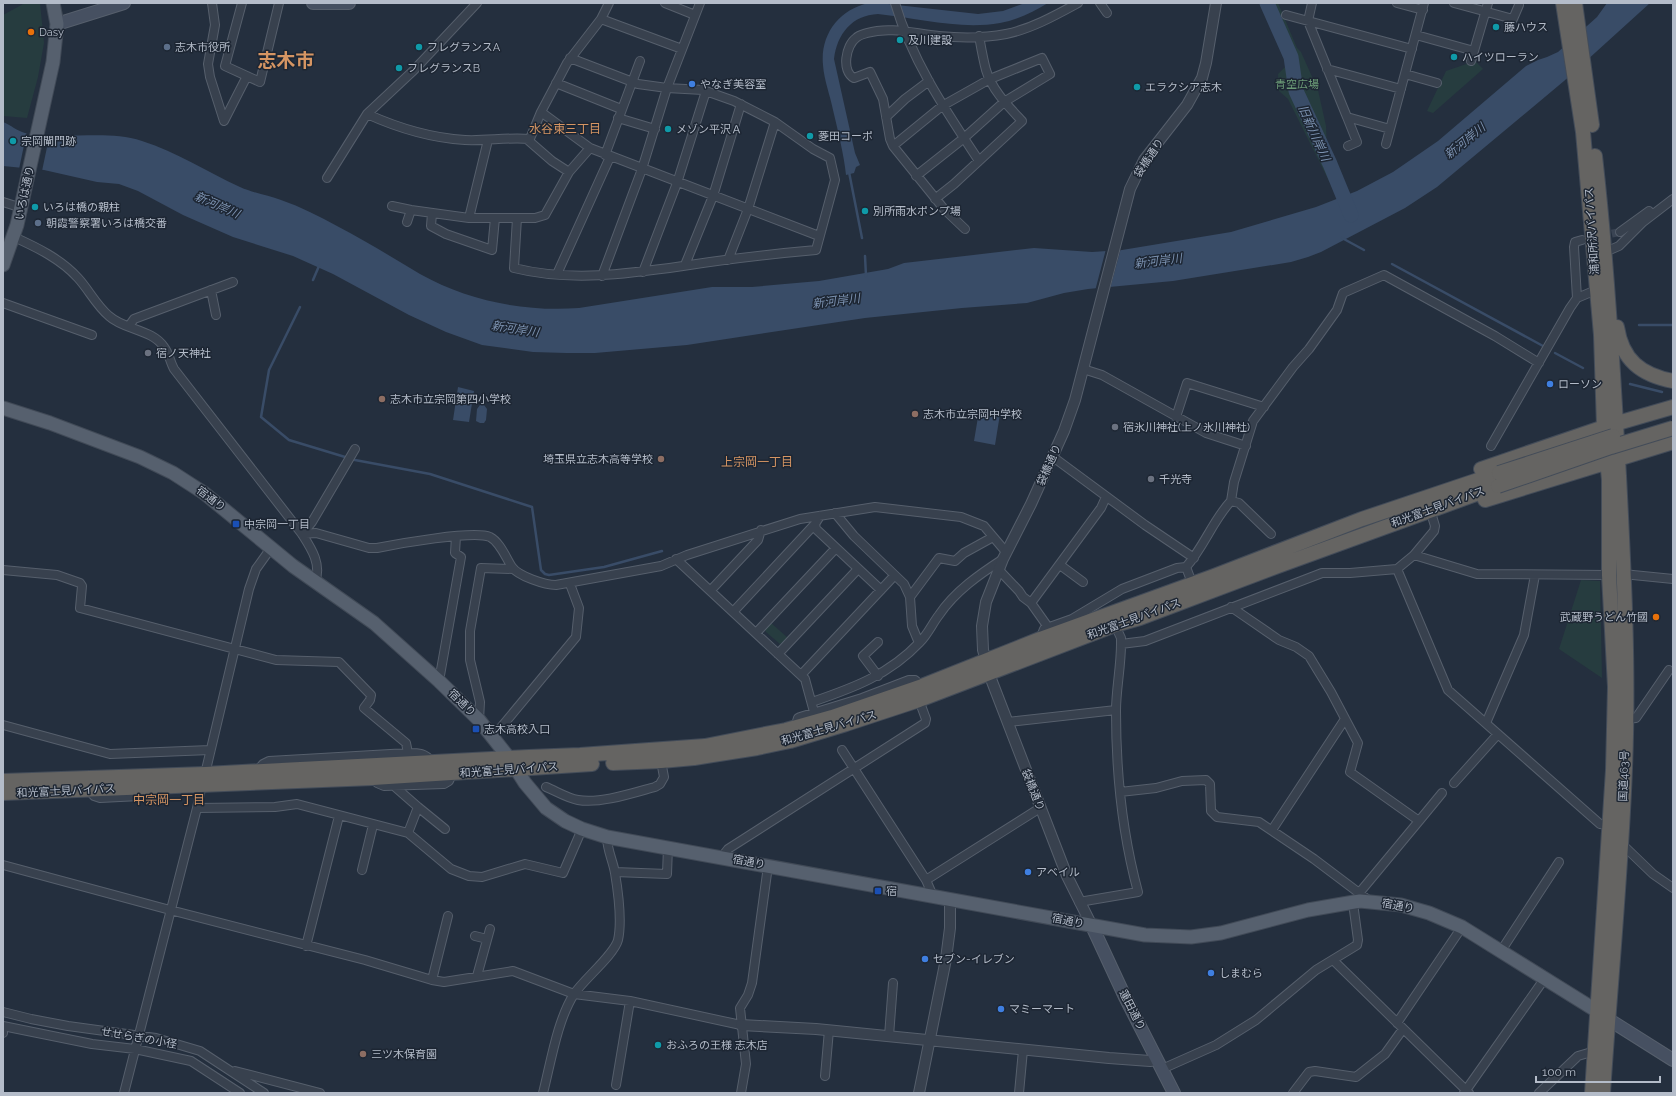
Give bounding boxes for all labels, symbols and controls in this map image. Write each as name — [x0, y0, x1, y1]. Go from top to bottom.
place label: 藤ハウス — [1504, 21, 1548, 34]
marker: 藤ハウス — [1491, 22, 1501, 32]
place label: Dasy — [39, 26, 64, 39]
marker: Dasy — [26, 27, 36, 37]
place label: 及川建設 — [908, 34, 952, 47]
marker: 及川建設 — [895, 35, 905, 45]
place label: 志木市役所 — [175, 41, 231, 54]
place label: フレグランスA — [427, 41, 501, 54]
marker: 志木市役所 — [162, 42, 172, 52]
marker: フレグランスA — [414, 42, 424, 52]
district label: 志木市 — [257, 49, 315, 71]
place label: ハイツローラン — [1462, 51, 1539, 64]
marker: ハイツローラン — [1449, 52, 1459, 62]
place label: フレグランスB — [407, 62, 480, 75]
marker: フレグランスB — [394, 63, 404, 73]
place label: やなぎ美容室 — [700, 78, 766, 91]
park label: 青空広場 — [1275, 78, 1319, 91]
marker: やなぎ美容室 — [687, 79, 697, 89]
place label: エラクシア志木 — [1145, 81, 1222, 94]
marker: エラクシア志木 — [1132, 82, 1142, 92]
water label: 旧新川岸川 — [1295, 103, 1333, 165]
water label: 新河岸川 — [1442, 119, 1490, 162]
district label: 水谷東三丁目 — [529, 122, 601, 136]
place label: メゾン平沢Ａ — [676, 123, 742, 136]
marker: メゾン平沢Ａ — [663, 124, 673, 134]
place label: 菱田コーポ — [818, 130, 873, 143]
marker: 菱田コーポ — [805, 131, 815, 141]
place label: 宗岡閘門跡 — [21, 135, 76, 148]
marker: 宗岡閘門跡 — [8, 136, 18, 146]
street label: 袋橋通り — [1131, 136, 1167, 180]
street label: いろは通り — [13, 165, 37, 221]
street label: 浦和所沢バイパス — [1582, 187, 1602, 275]
water label: 新河岸川 — [192, 189, 244, 222]
place label: いろは橋の親柱 — [43, 201, 120, 214]
marker: いろは橋の親柱 — [30, 202, 40, 212]
place label: 別所雨水ポンプ場 — [873, 205, 961, 218]
marker: 別所雨水ポンプ場 — [860, 206, 870, 216]
place label: 朝霞警察署いろは橋交番 — [46, 217, 167, 230]
marker: 朝霞警察署いろは橋交番 — [33, 218, 43, 228]
water label: 新河岸川 — [1133, 251, 1185, 271]
water label: 新河岸川 — [811, 291, 863, 311]
water label: 新河岸川 — [490, 318, 542, 340]
place label: 宿ノ天神社 — [156, 347, 211, 360]
marker: 宿ノ天神社 — [143, 348, 153, 358]
place label: ローソン — [1558, 378, 1602, 391]
marker: ローソン — [1545, 379, 1555, 389]
place label: 志木市立宗岡第四小学校 — [390, 393, 511, 406]
marker: 志木市立宗岡第四小学校 — [377, 394, 387, 404]
place label: 志木市立宗岡中学校 — [923, 408, 1022, 421]
marker: 志木市立宗岡中学校 — [910, 409, 920, 419]
place label: 宿氷川神社(上ノ氷川神社) — [1123, 421, 1250, 434]
marker: 宿氷川神社(上ノ氷川神社) — [1110, 422, 1120, 432]
street label: 袋橋通り — [1034, 442, 1064, 488]
place label: 埼玉県立志木高等学校 — [543, 453, 653, 466]
marker: 埼玉県立志木高等学校 — [656, 454, 666, 464]
district label: 上宗岡一丁目 — [721, 455, 793, 469]
place label: 千光寺 — [1159, 473, 1192, 486]
marker: 千光寺 — [1146, 474, 1156, 484]
street label: 宿通り — [194, 484, 228, 514]
street label: 和光富士見バイパス — [1389, 484, 1487, 530]
place label: 中宗岡一丁目 — [244, 518, 310, 531]
marker: 中宗岡一丁目 — [231, 519, 241, 529]
street label: 和光富士見バイパス — [1085, 596, 1183, 642]
place label: 武蔵野うどん竹國 — [1560, 611, 1648, 624]
marker: 武蔵野うどん竹國 — [1651, 612, 1661, 622]
street label: 宿通り — [446, 687, 478, 719]
street label: 和光富士見バイパス — [780, 708, 878, 748]
place label: 志木高校入口 — [484, 723, 550, 736]
marker: 志木高校入口 — [471, 724, 481, 734]
street label: 国道463号 — [1617, 750, 1631, 802]
street label: 和光富士見バイパス — [459, 760, 559, 780]
street label: 袋橋通り — [1019, 767, 1047, 813]
street label: 和光富士見バイパス — [16, 782, 116, 800]
district label: 中宗岡一丁目 — [133, 793, 205, 807]
street label: 宿通り — [732, 853, 766, 871]
place label: アベイル — [1036, 866, 1080, 879]
marker: アベイル — [1023, 867, 1033, 877]
place label: 宿 — [886, 885, 897, 898]
marker: 宿 — [873, 886, 883, 896]
street label: 宿通り — [1381, 897, 1415, 915]
street label: 宿通り — [1051, 911, 1085, 931]
place label: セブン-イレブン — [933, 953, 1015, 966]
marker: セブン-イレブン — [920, 954, 930, 964]
place label: しまむら — [1219, 967, 1263, 980]
marker: しまむら — [1206, 968, 1216, 978]
street label: 蓮田通り — [1116, 987, 1148, 1033]
place label: マミーマート — [1009, 1003, 1075, 1016]
marker: マミーマート — [996, 1004, 1006, 1014]
street label: せせらぎの小径 — [100, 1025, 178, 1051]
place label: おふろの王様 志木店 — [666, 1039, 768, 1052]
marker: おふろの王様 志木店 — [653, 1040, 663, 1050]
place label: 三ツ木保育園 — [371, 1048, 437, 1061]
marker: 三ツ木保育園 — [358, 1049, 368, 1059]
scale bar — [1536, 1058, 1660, 1084]
text: 100 m — [1542, 1065, 1576, 1079]

